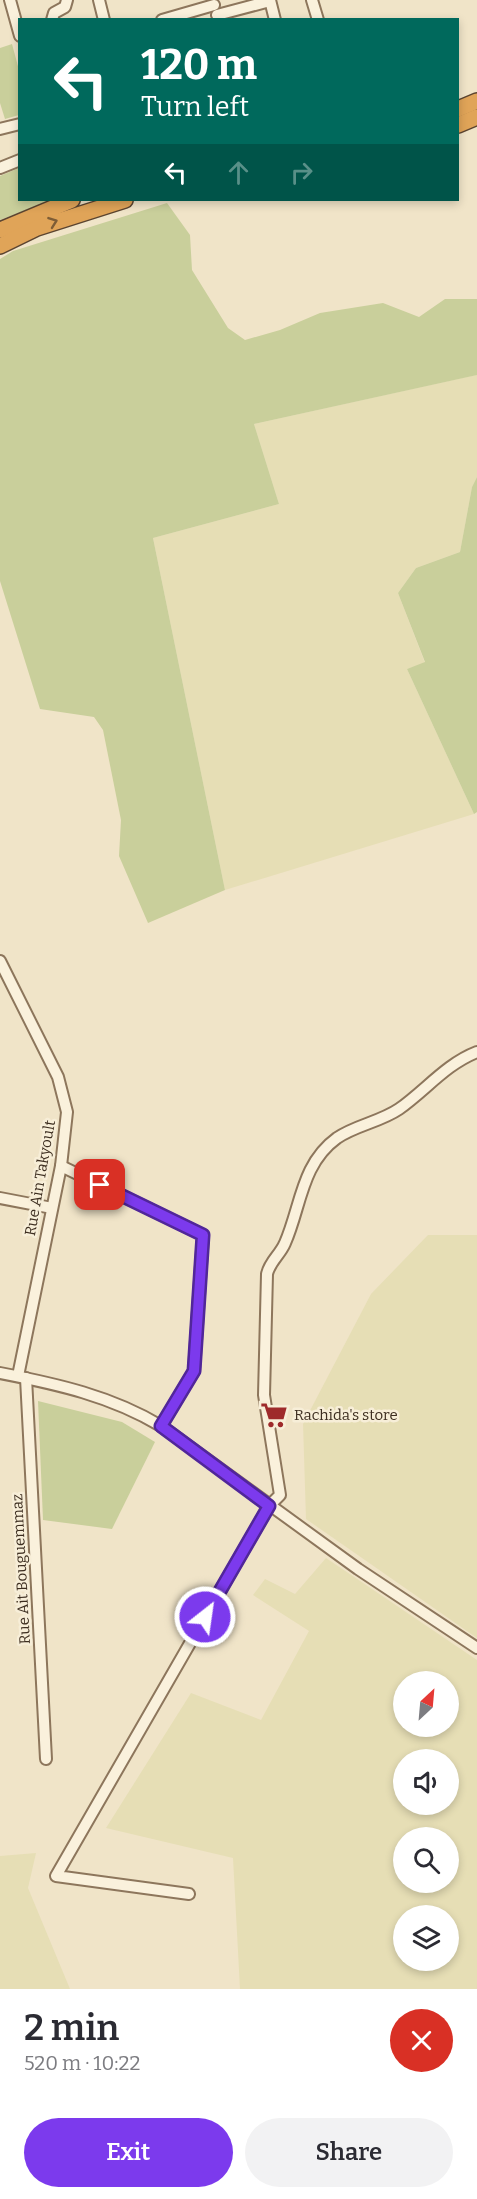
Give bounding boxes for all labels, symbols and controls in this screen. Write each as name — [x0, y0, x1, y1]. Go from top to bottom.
text: 120 m — [141, 40, 257, 90]
icon: left — [42, 42, 120, 120]
text: Turn left — [141, 91, 249, 123]
icon: left — [159, 156, 192, 189]
icon: ahead — [222, 156, 255, 189]
icon: right — [285, 156, 318, 189]
one-way arrow — [47, 217, 58, 229]
street label: Rue Ain Takyoult — [21, 1118, 59, 1237]
pin — [74, 1159, 125, 1210]
icon: arrive — [83, 1168, 116, 1201]
supermarket icon: Rachida's store — [259, 1400, 289, 1430]
place label: Rachida's store — [294, 1406, 398, 1424]
street label: Rue Ait Bouguemmaz — [8, 1493, 34, 1645]
position arrow — [173, 1585, 237, 1649]
north arrow — [393, 1671, 459, 1737]
map controls — [393, 1671, 459, 1971]
button: sound — [393, 1749, 459, 1815]
button: search — [393, 1827, 459, 1893]
button: layers — [393, 1905, 459, 1971]
text: 2 min — [24, 2006, 119, 2050]
button: close — [390, 2009, 453, 2072]
text: 520 m · 10:22 — [24, 2051, 140, 2075]
button: Exit — [24, 2118, 233, 2187]
button: Share — [245, 2118, 453, 2187]

